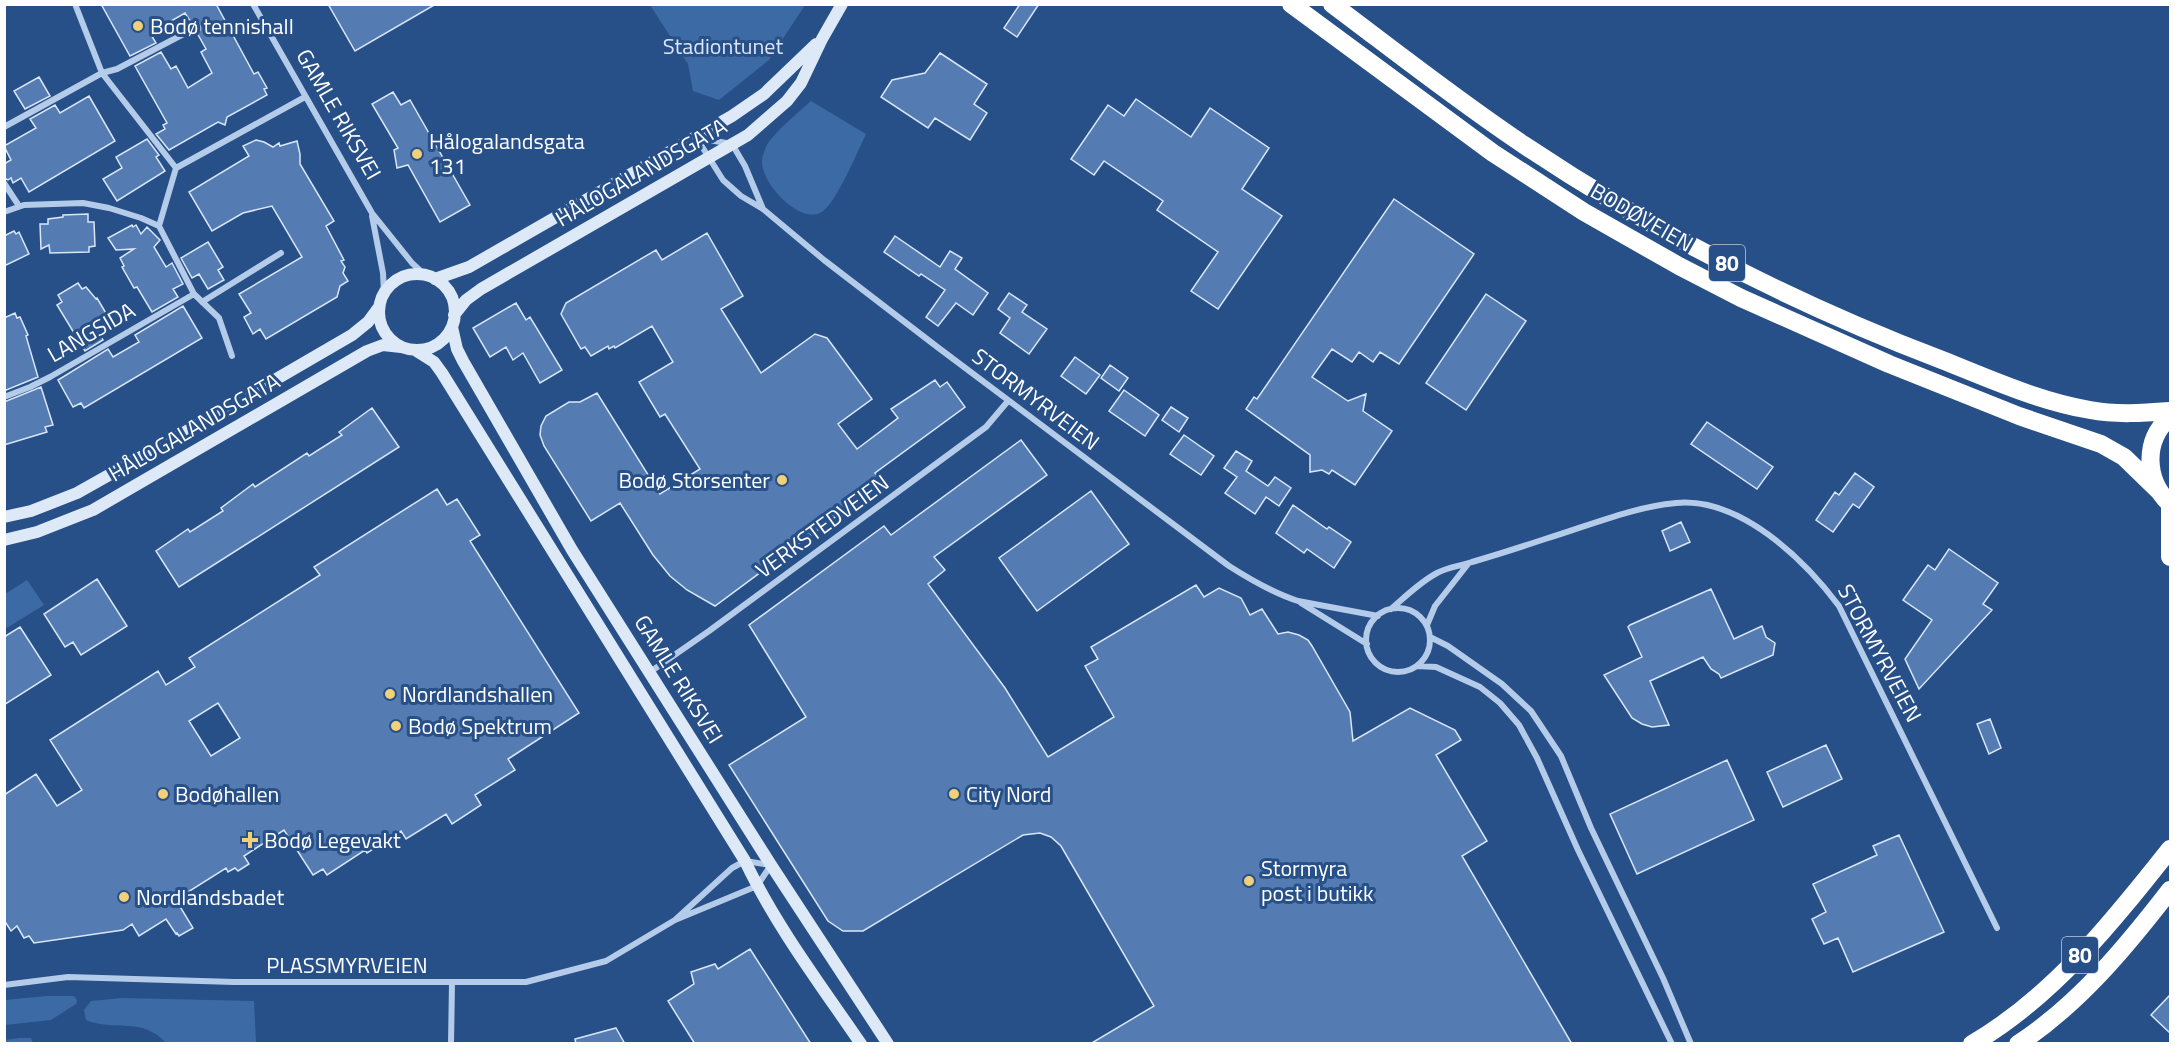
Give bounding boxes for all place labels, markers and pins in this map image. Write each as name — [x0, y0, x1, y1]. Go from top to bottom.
place label: Bodø tennishall — [150, 9, 294, 43]
marker: Bodø tennishall — [131, 19, 145, 33]
place label: Hålogalandsgata 131 — [429, 124, 585, 183]
marker: Hålogalandsgata 131 — [410, 147, 424, 161]
place label: Bodø Storsenter — [619, 463, 770, 497]
marker: Bodø Storsenter — [775, 473, 789, 487]
place label: Nordlandshallen — [402, 677, 553, 711]
marker: Nordlandshallen — [383, 687, 397, 701]
place label: Bodø Spektrum — [408, 709, 552, 743]
marker: Bodø Spektrum — [389, 719, 403, 733]
place label: Bodøhallen — [175, 777, 279, 811]
place label: City Nord — [966, 777, 1051, 811]
marker: Bodøhallen — [156, 787, 170, 801]
marker: City Nord — [947, 787, 961, 801]
place label: Bodø Legevakt — [264, 823, 401, 857]
marker: Bodø Legevakt — [241, 831, 259, 849]
place label: Stormyra post i butikk — [1261, 851, 1374, 910]
marker: Stormyra post i butikk — [1242, 874, 1256, 888]
place label: Nordlandsbadet — [136, 880, 284, 914]
marker: Nordlandsbadet — [117, 890, 131, 904]

